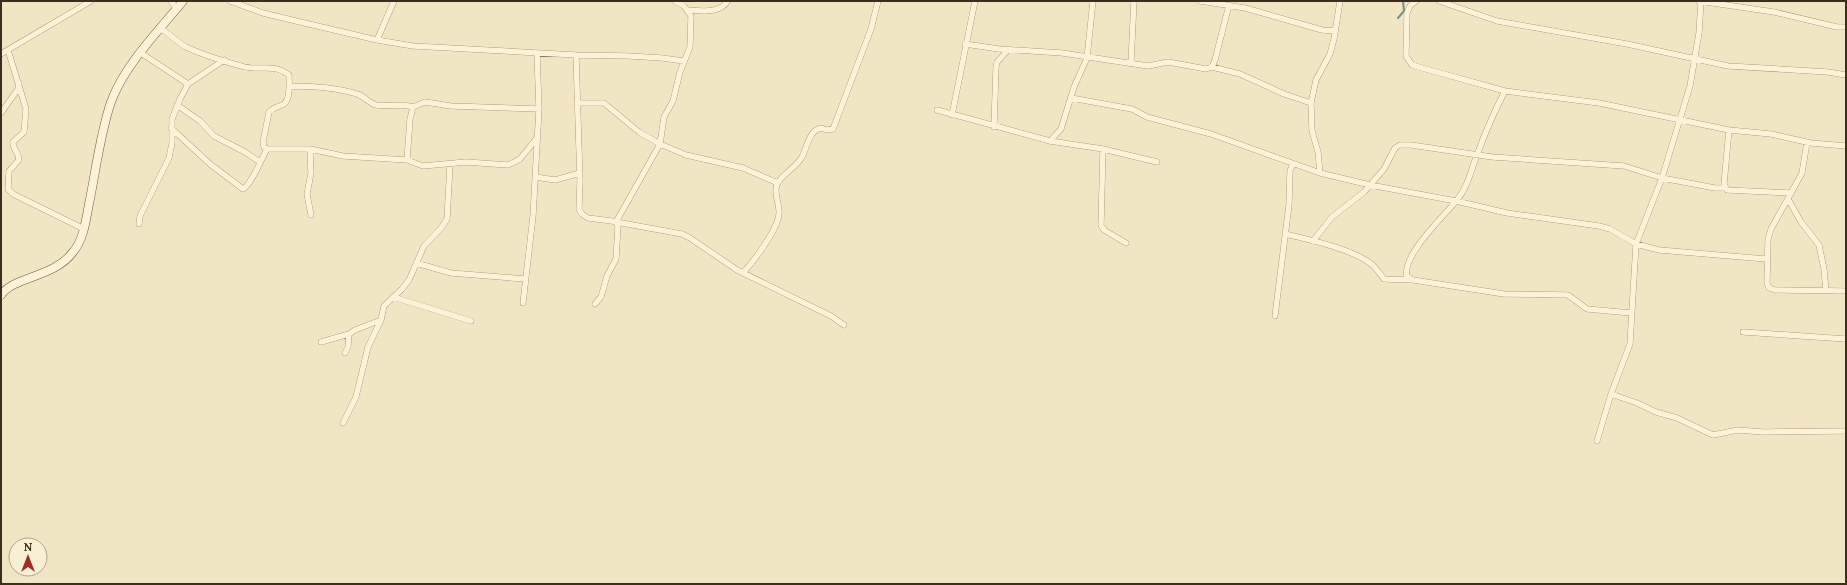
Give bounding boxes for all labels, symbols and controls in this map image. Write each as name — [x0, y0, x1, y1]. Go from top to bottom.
north arrow — [8, 537, 48, 577]
text: N — [24, 540, 33, 554]

